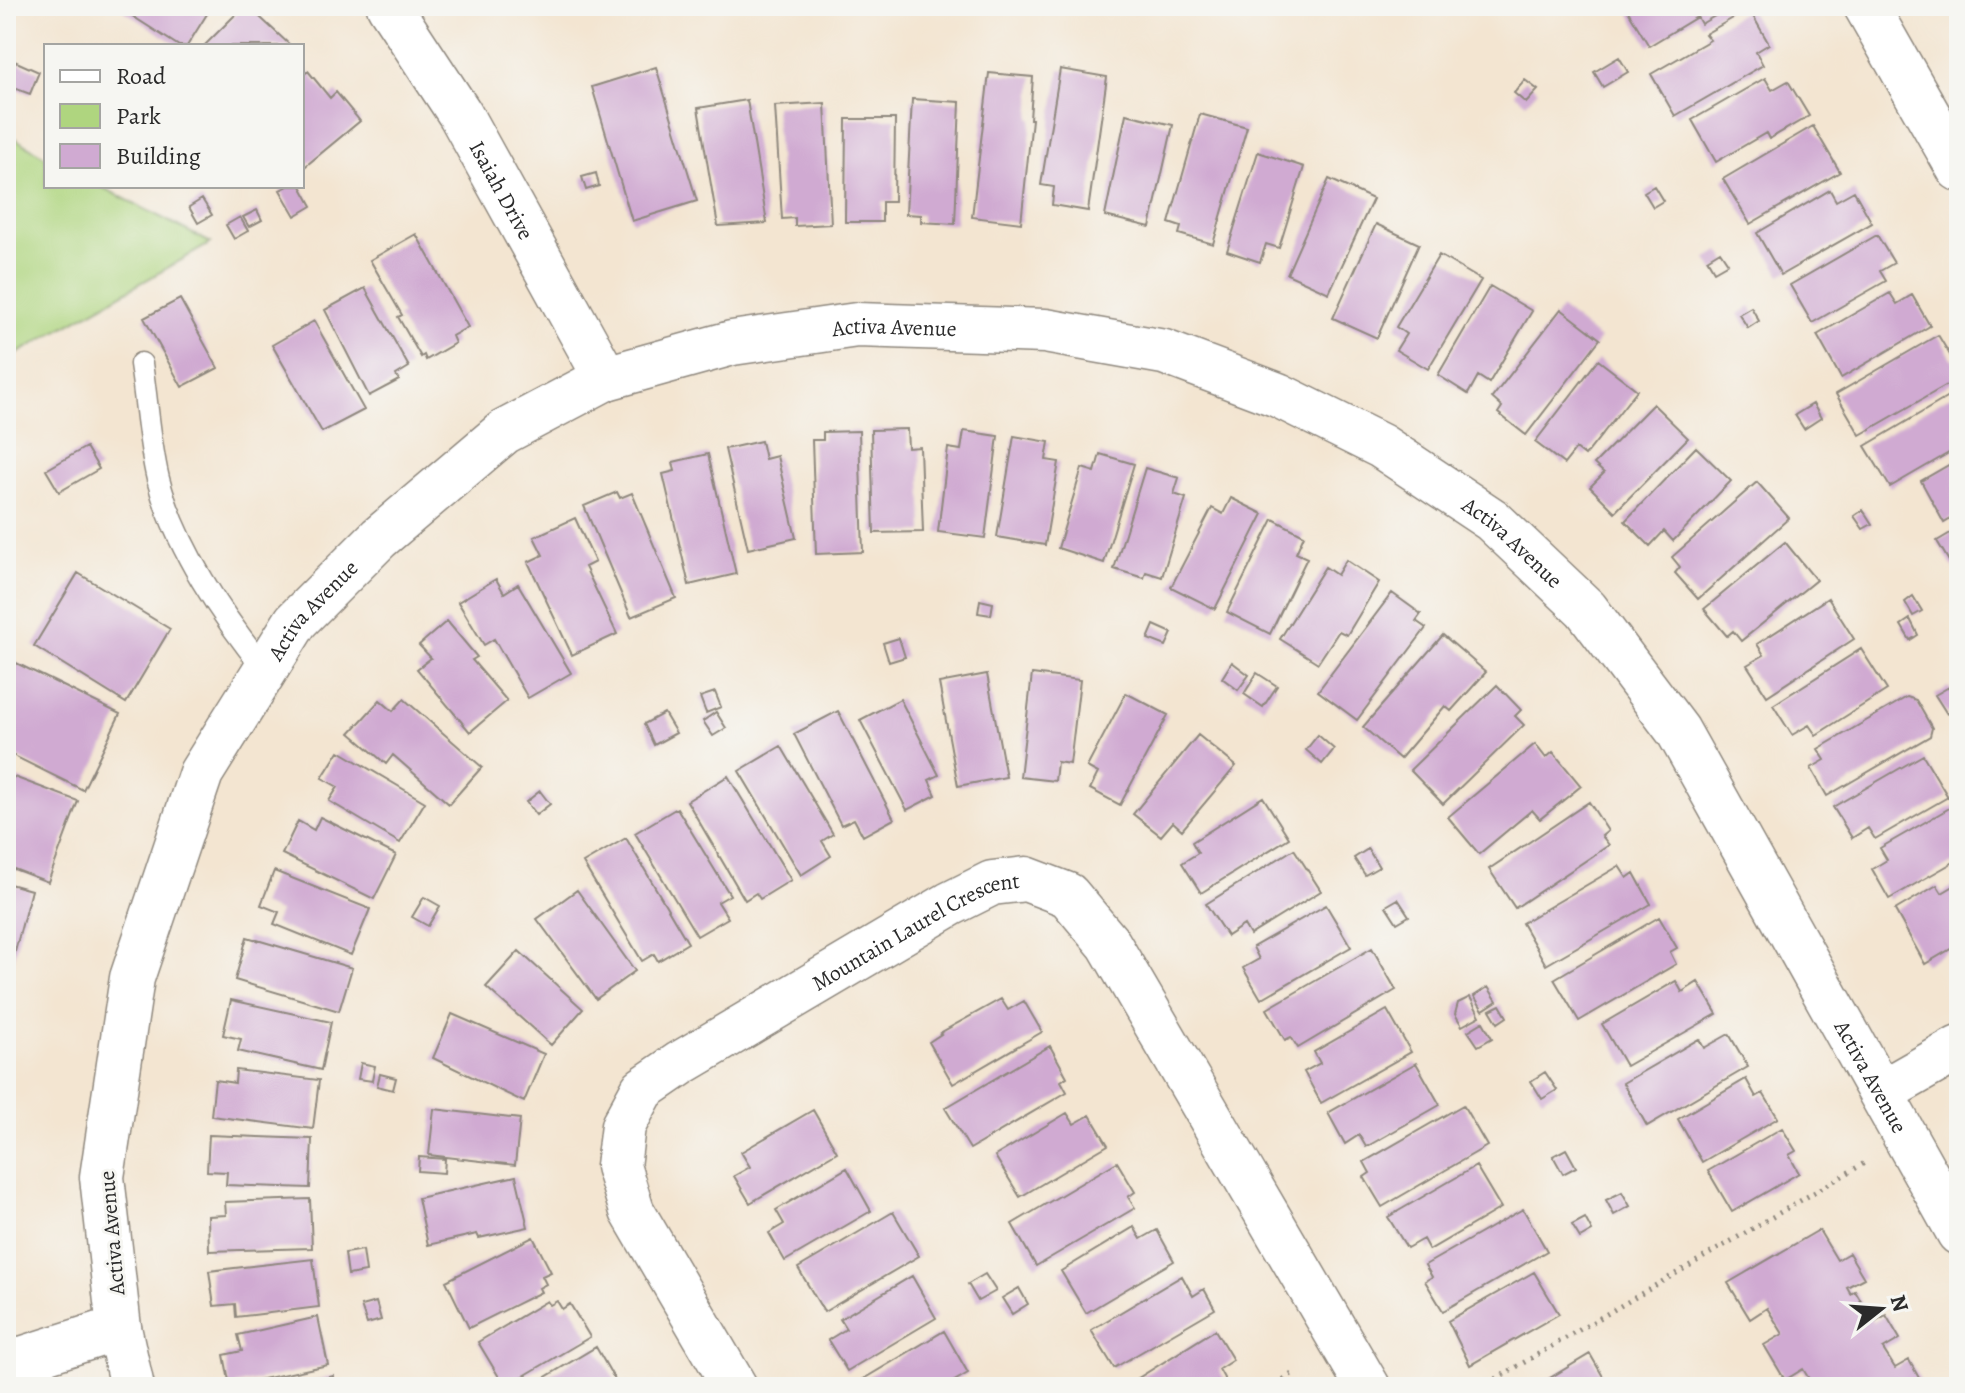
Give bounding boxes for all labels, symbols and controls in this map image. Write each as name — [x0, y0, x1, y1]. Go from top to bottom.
legend — [44, 44, 304, 188]
text: Road — [116, 60, 166, 92]
text: Park — [116, 100, 161, 132]
street label: Isaiah Drive — [462, 136, 541, 245]
text: Building — [116, 140, 201, 172]
street label: Activa Avenue — [829, 311, 957, 345]
street label: Activa Avenue — [1455, 490, 1569, 595]
street label: Activa Avenue — [260, 554, 365, 667]
street label: Mountain Laurel Crescent — [807, 866, 1021, 998]
street label: Activa Avenue — [1826, 1014, 1914, 1139]
street label: Activa Avenue — [92, 1169, 132, 1297]
north arrow — [1841, 1269, 1921, 1349]
text: N — [1882, 1291, 1916, 1315]

